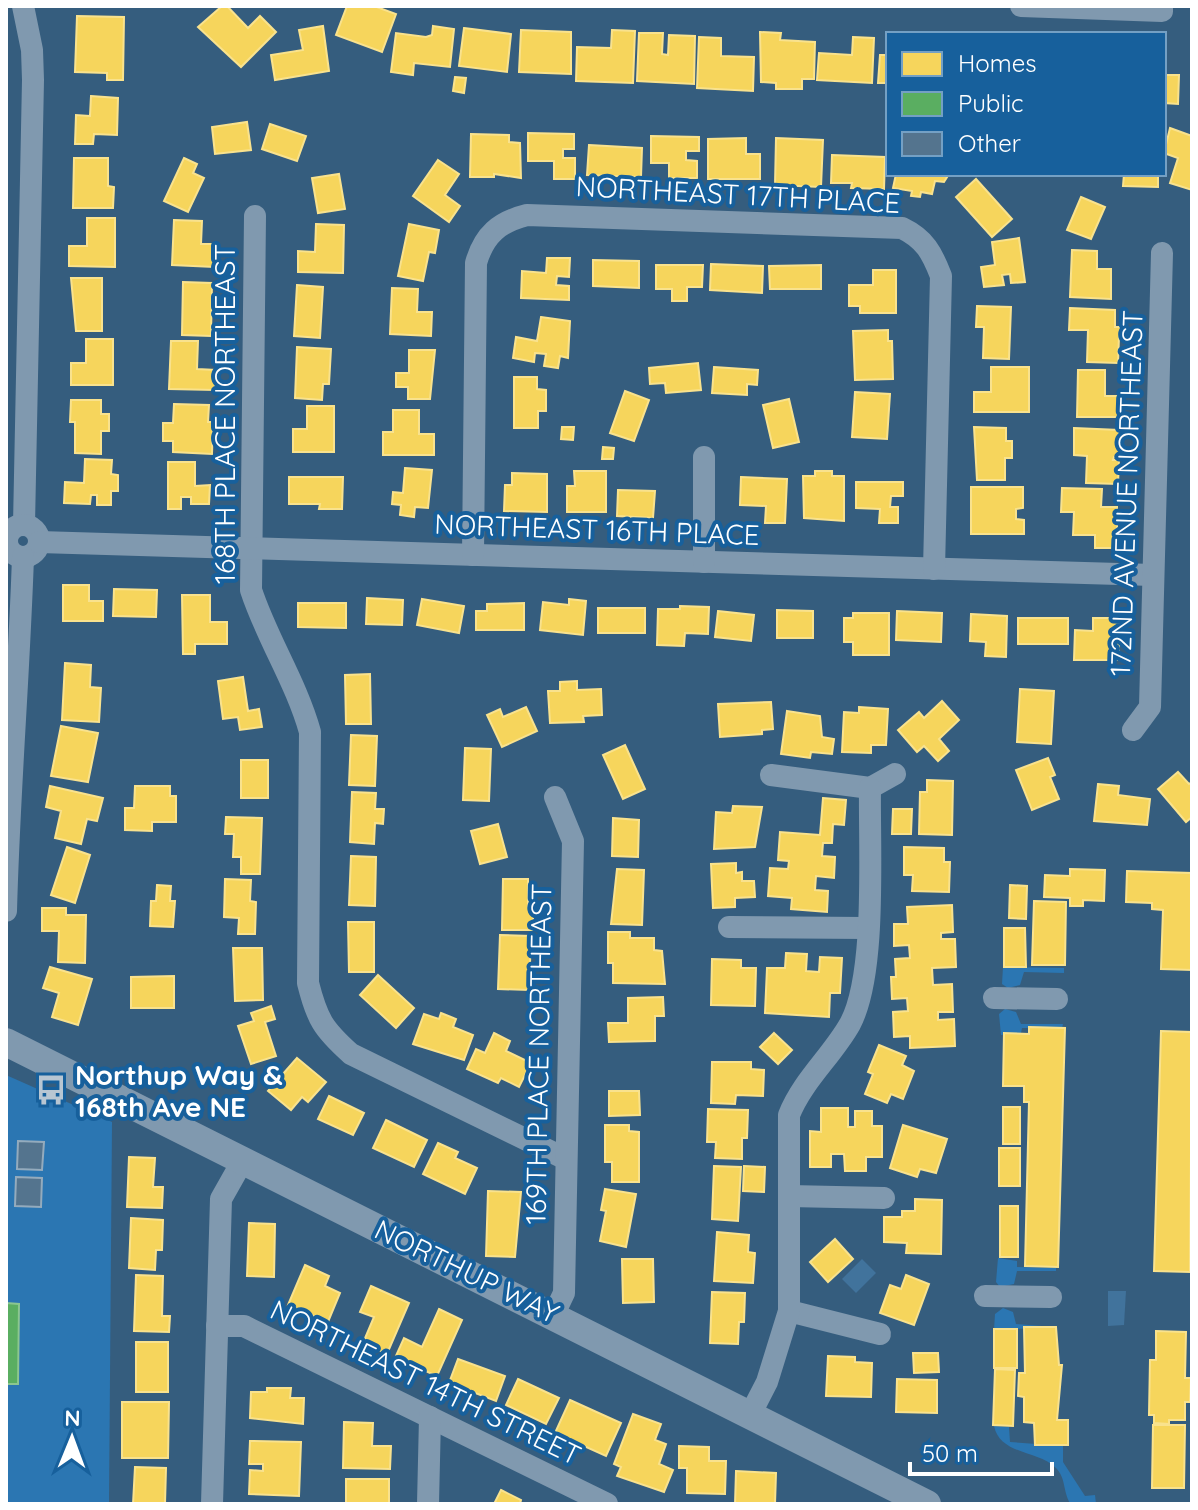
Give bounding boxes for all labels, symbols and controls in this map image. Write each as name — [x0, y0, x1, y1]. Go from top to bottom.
legend — [886, 32, 1166, 176]
text: Homes — [958, 48, 1036, 78]
text: Public — [958, 88, 1023, 118]
text: Other — [958, 128, 1021, 158]
street label: NORTHEAST 17TH PLACE — [575, 168, 901, 220]
street label: 168TH PLACE NORTHEAST — [207, 244, 242, 584]
street label: 172ND AVENUE NORTHEAST — [1102, 309, 1150, 677]
street label: NORTHEAST 16TH PLACE — [434, 506, 760, 552]
street label: 169TH PLACE NORTHEAST — [518, 883, 558, 1225]
place label: Northup Way & 168th Ave NE — [75, 1057, 283, 1124]
bus stop icon: Northup Way & 168th Ave NE — [34, 1073, 68, 1107]
street label: NORTHUP WAY — [369, 1211, 565, 1331]
street label: NORTHEAST 14TH STREET — [265, 1292, 587, 1472]
north arrow — [32, 1398, 112, 1478]
text: N — [64, 1404, 81, 1432]
scale bar — [910, 1426, 1052, 1476]
text: 50 m — [922, 1438, 978, 1468]

